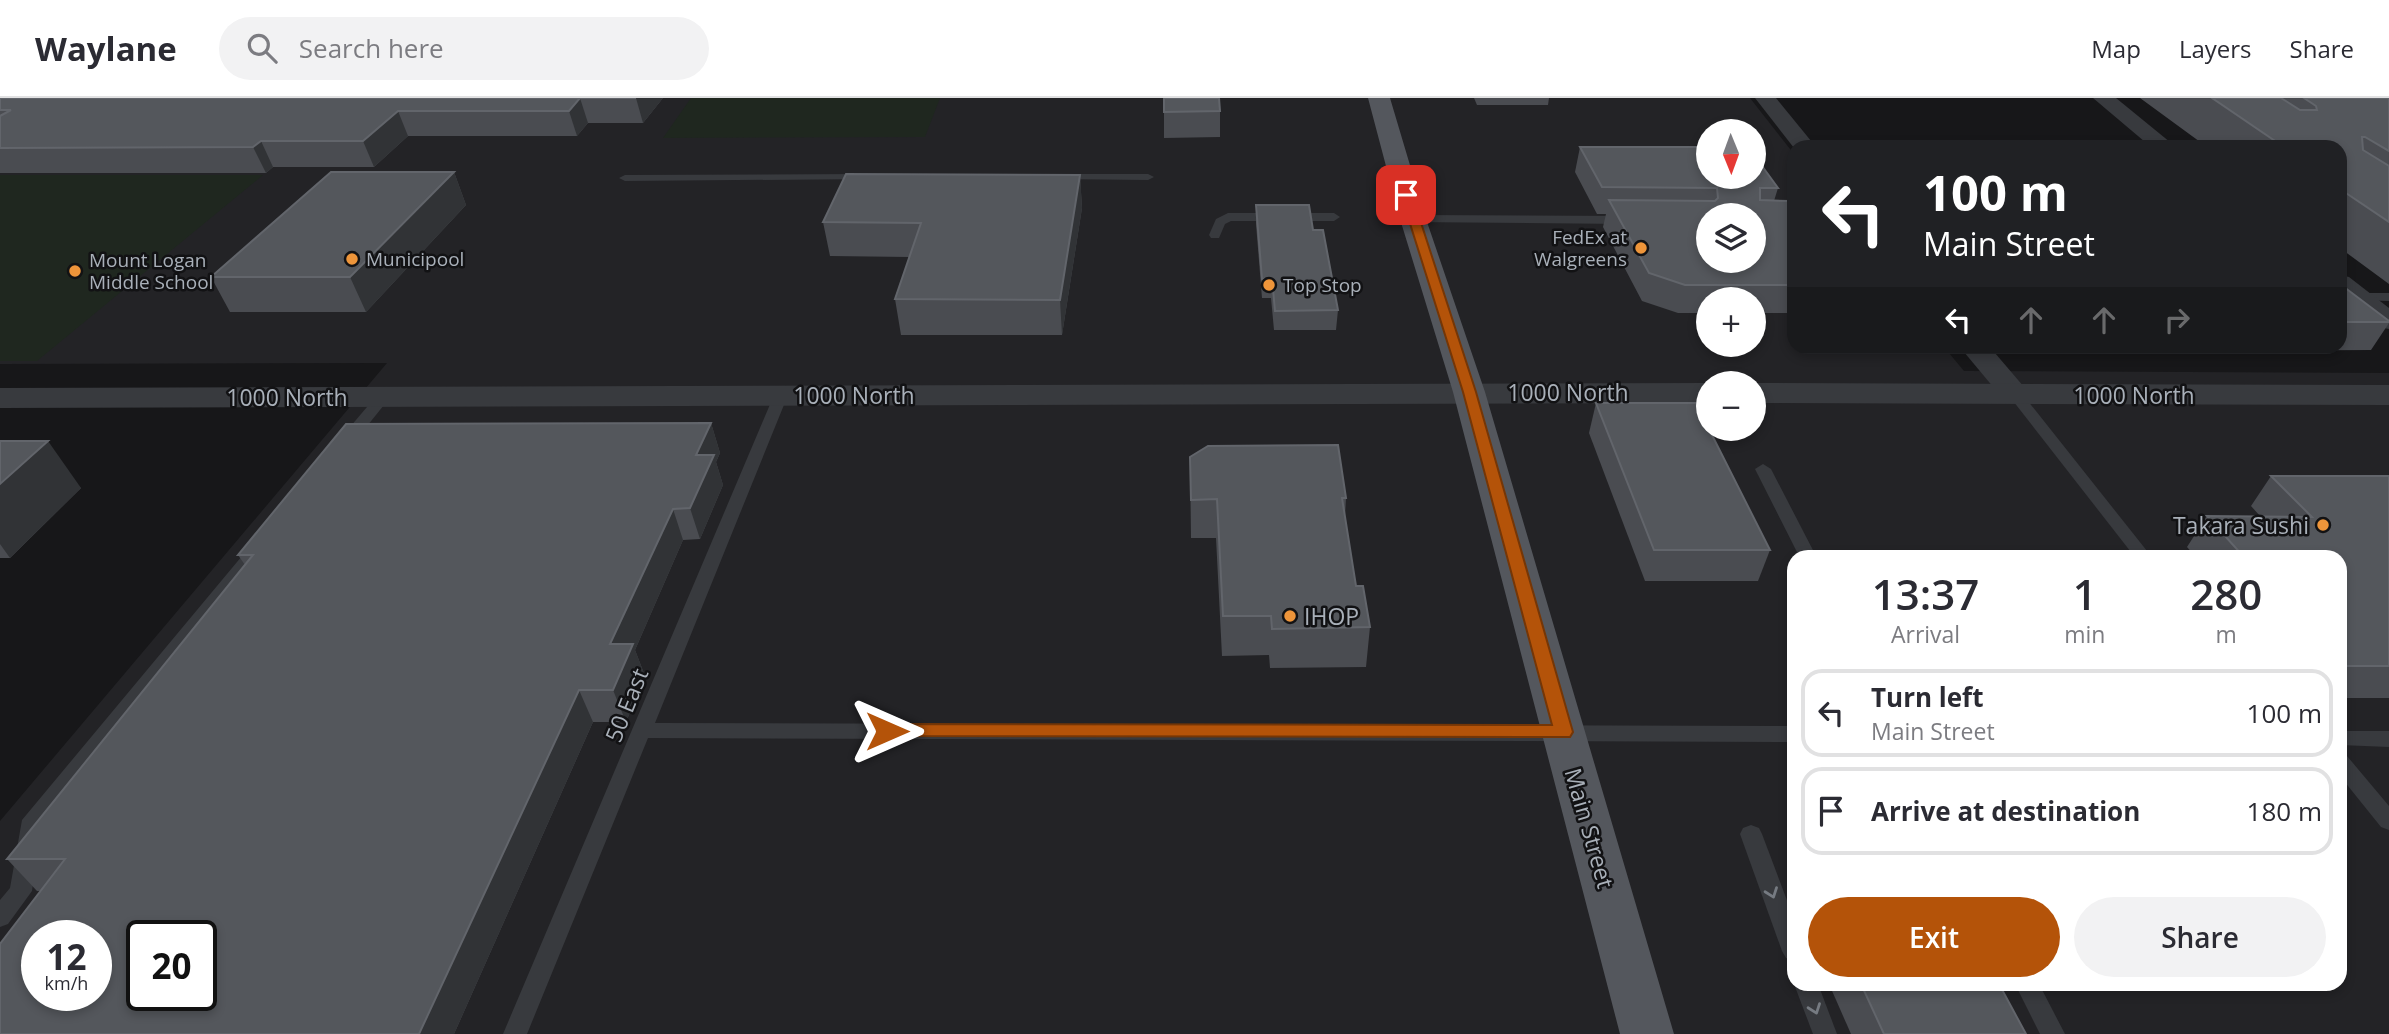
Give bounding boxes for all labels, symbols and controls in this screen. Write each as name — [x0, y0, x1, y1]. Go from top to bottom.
search box — [219, 17, 709, 80]
text: Waylane — [35, 26, 177, 71]
icon: search — [243, 29, 281, 67]
text: Search here — [299, 30, 444, 66]
text: Map — [2091, 32, 2141, 65]
text: Layers — [2179, 32, 2252, 65]
text: Share — [2290, 32, 2354, 65]
north arrow — [1696, 119, 1766, 189]
map controls — [1696, 119, 1766, 441]
text: 100 m — [1923, 159, 2068, 225]
pin — [1376, 165, 1436, 225]
icon: left — [1808, 168, 1899, 259]
icon: arrive — [1387, 176, 1425, 214]
button: layers — [1696, 203, 1766, 273]
text: Main Street — [1923, 222, 2095, 265]
place label: FedEx at Walgreens — [1534, 224, 1627, 272]
marker: FedEx at Walgreens — [1633, 240, 1649, 256]
place label: Municipool — [366, 246, 464, 272]
place label: Mount Logan Middle School — [89, 247, 213, 295]
marker: Municipool — [344, 251, 360, 267]
marker: Mount Logan Middle School — [67, 263, 83, 279]
place label: Top Stop — [1283, 272, 1362, 298]
marker: Top Stop — [1261, 277, 1277, 293]
button: + — [1696, 287, 1766, 357]
icon: left — [1939, 301, 1977, 339]
icon: ahead — [2012, 301, 2050, 339]
icon: ahead — [2085, 301, 2123, 339]
icon: right — [2158, 301, 2196, 339]
button: − — [1696, 371, 1766, 441]
street label: 1000 North — [1507, 376, 1629, 408]
street label: 1000 North — [793, 379, 915, 411]
street label: 1000 North — [2073, 379, 2195, 411]
street label: 1000 North — [226, 381, 348, 413]
place label: Takara Sushi — [2173, 509, 2309, 541]
marker: Takara Sushi — [2315, 517, 2331, 533]
text: 13:37 — [1872, 565, 1979, 622]
text: 1 — [2073, 565, 2097, 622]
text: 280 — [2190, 565, 2262, 622]
place label: IHOP — [1304, 600, 1359, 632]
marker: IHOP — [1282, 608, 1298, 624]
text: Arrival — [1891, 618, 1960, 650]
text: min — [2064, 618, 2105, 650]
text: m — [2216, 618, 2237, 650]
street label: 50 East — [597, 663, 655, 747]
text: Turn left — [1871, 679, 1983, 715]
position arrow — [850, 694, 924, 768]
icon: left — [1812, 694, 1850, 732]
text: 100 m — [2247, 695, 2322, 731]
text: Main Street — [1871, 715, 1995, 747]
street label: Main Street — [1558, 764, 1622, 892]
icon: arrive — [1812, 792, 1850, 830]
text: Arrive at destination — [1871, 793, 2140, 829]
text: 180 m — [2247, 793, 2322, 829]
one-way arrow — [1764, 886, 1778, 898]
button: Exit — [1808, 897, 2060, 977]
button: Share — [2074, 897, 2326, 977]
speed limit sign: 20 — [126, 920, 217, 1011]
text: 12 — [46, 933, 87, 980]
text: km/h — [45, 971, 88, 995]
one-way arrow — [1807, 1002, 1821, 1014]

